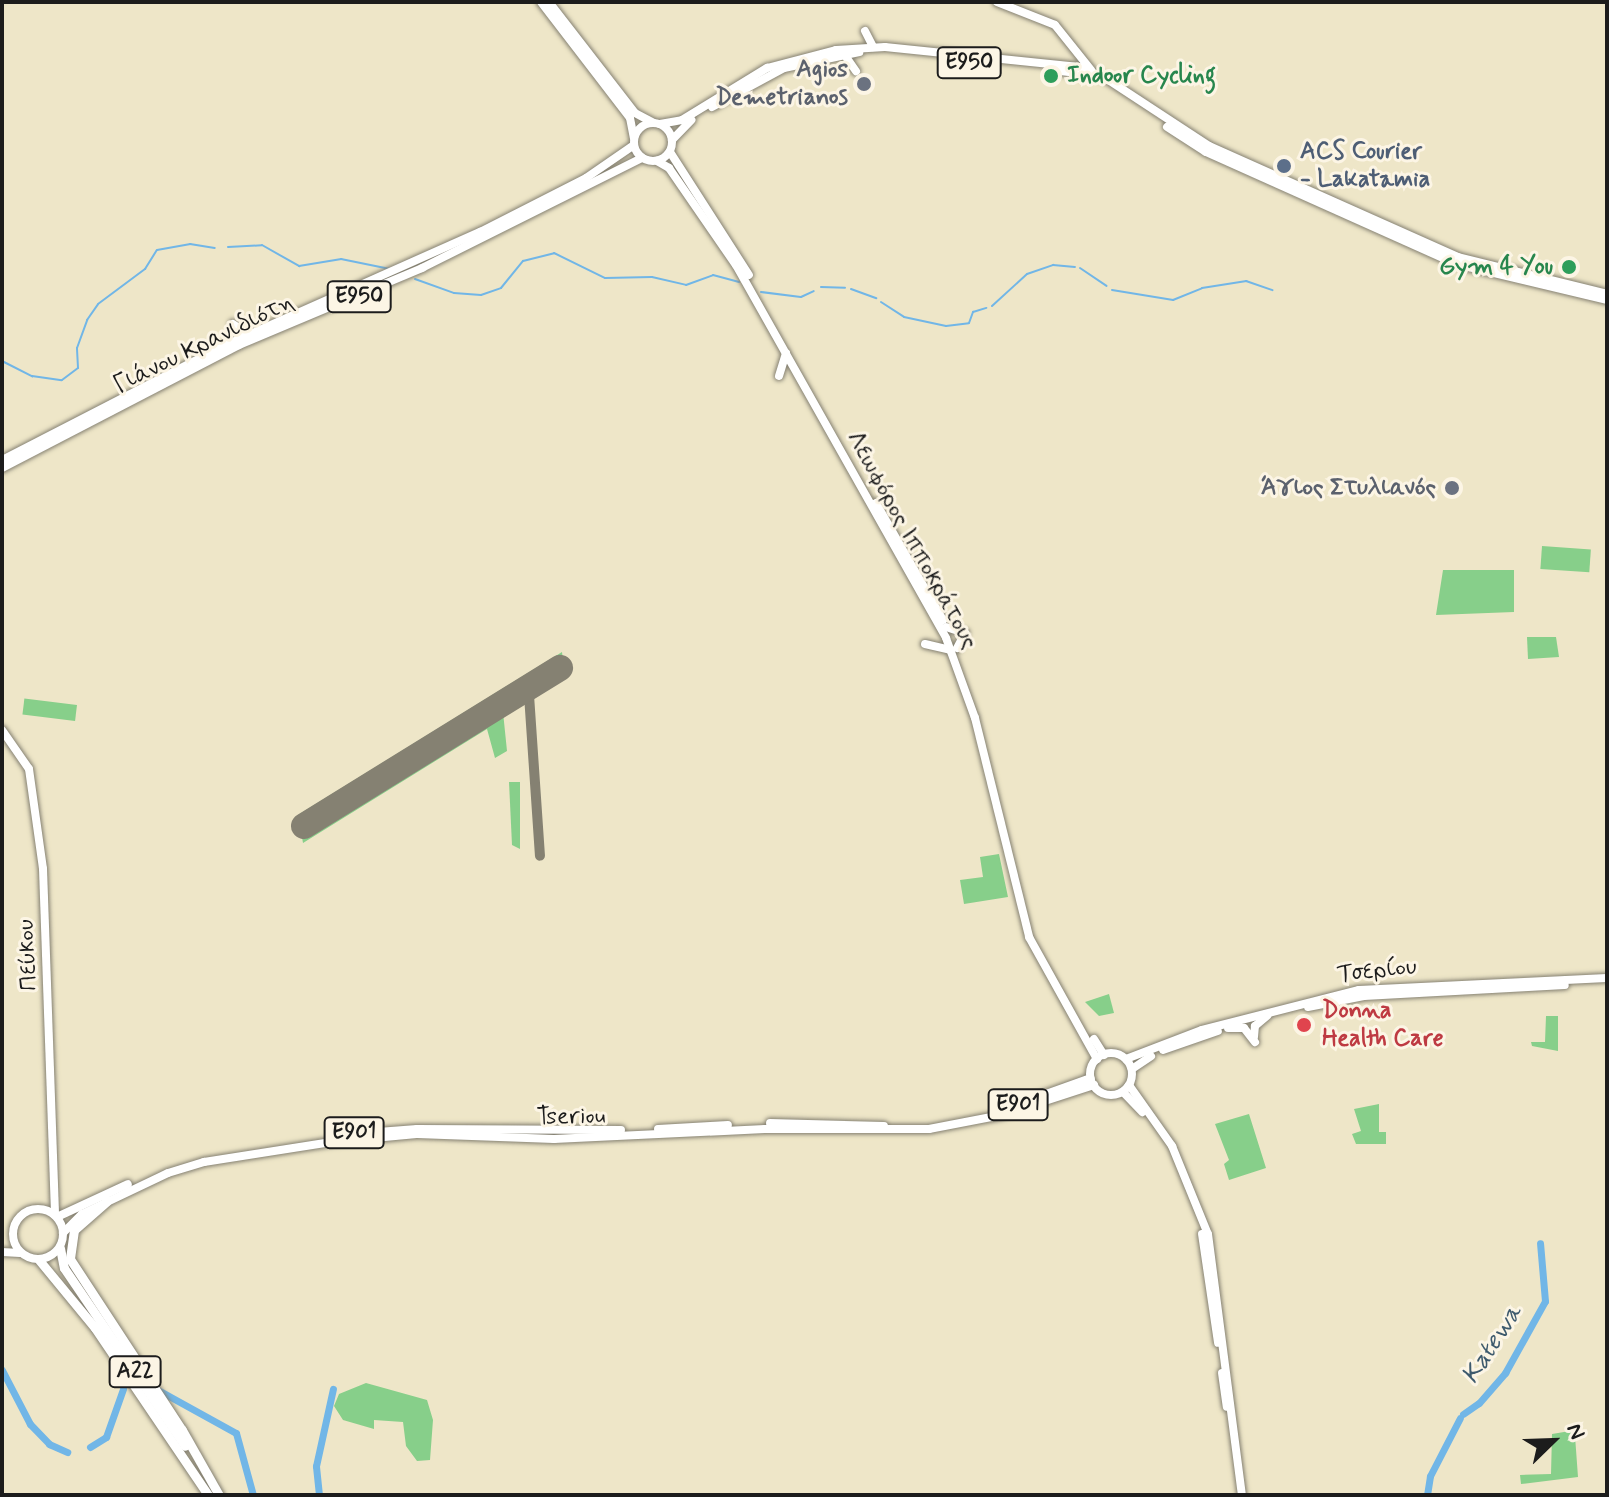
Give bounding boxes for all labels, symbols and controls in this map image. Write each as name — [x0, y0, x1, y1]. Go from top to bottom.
road number: E950 — [935, 45, 1003, 81]
place label: Agios Demetrianos — [716, 56, 848, 112]
place label: Indoor Cycling — [1067, 62, 1216, 90]
marker: Indoor Cycling — [1042, 67, 1060, 85]
marker: Agios Demetrianos — [855, 75, 873, 93]
place label: ACS Courier - Lakatamia — [1300, 138, 1430, 194]
marker: ACS Courier - Lakatamia — [1275, 157, 1293, 175]
place label: Gym 4 You — [1439, 253, 1553, 281]
marker: Gym 4 You — [1560, 258, 1578, 276]
road number: E950 — [325, 279, 393, 315]
street label: Γιάνου Κρανιδιότη — [109, 288, 299, 400]
street label: Λεωφόρος Ιπποκράτους — [840, 426, 984, 654]
place label: Άγιος Στυλιανός — [1261, 474, 1436, 502]
marker: Άγιος Στυλιανός — [1443, 479, 1461, 497]
street label: Πεύκου — [12, 918, 44, 992]
street label: Τσερίου — [1336, 953, 1418, 989]
place label: Donna Health Care — [1322, 997, 1443, 1053]
marker: Donna Health Care — [1293, 1014, 1315, 1036]
road number: E901 — [986, 1087, 1050, 1123]
street label: Tseriou — [536, 1102, 606, 1132]
road number: E901 — [322, 1115, 386, 1151]
water label: Katewa — [1456, 1299, 1530, 1391]
road number: A22 — [107, 1354, 163, 1390]
north arrow — [1513, 1401, 1593, 1481]
text: N — [1559, 1419, 1591, 1444]

